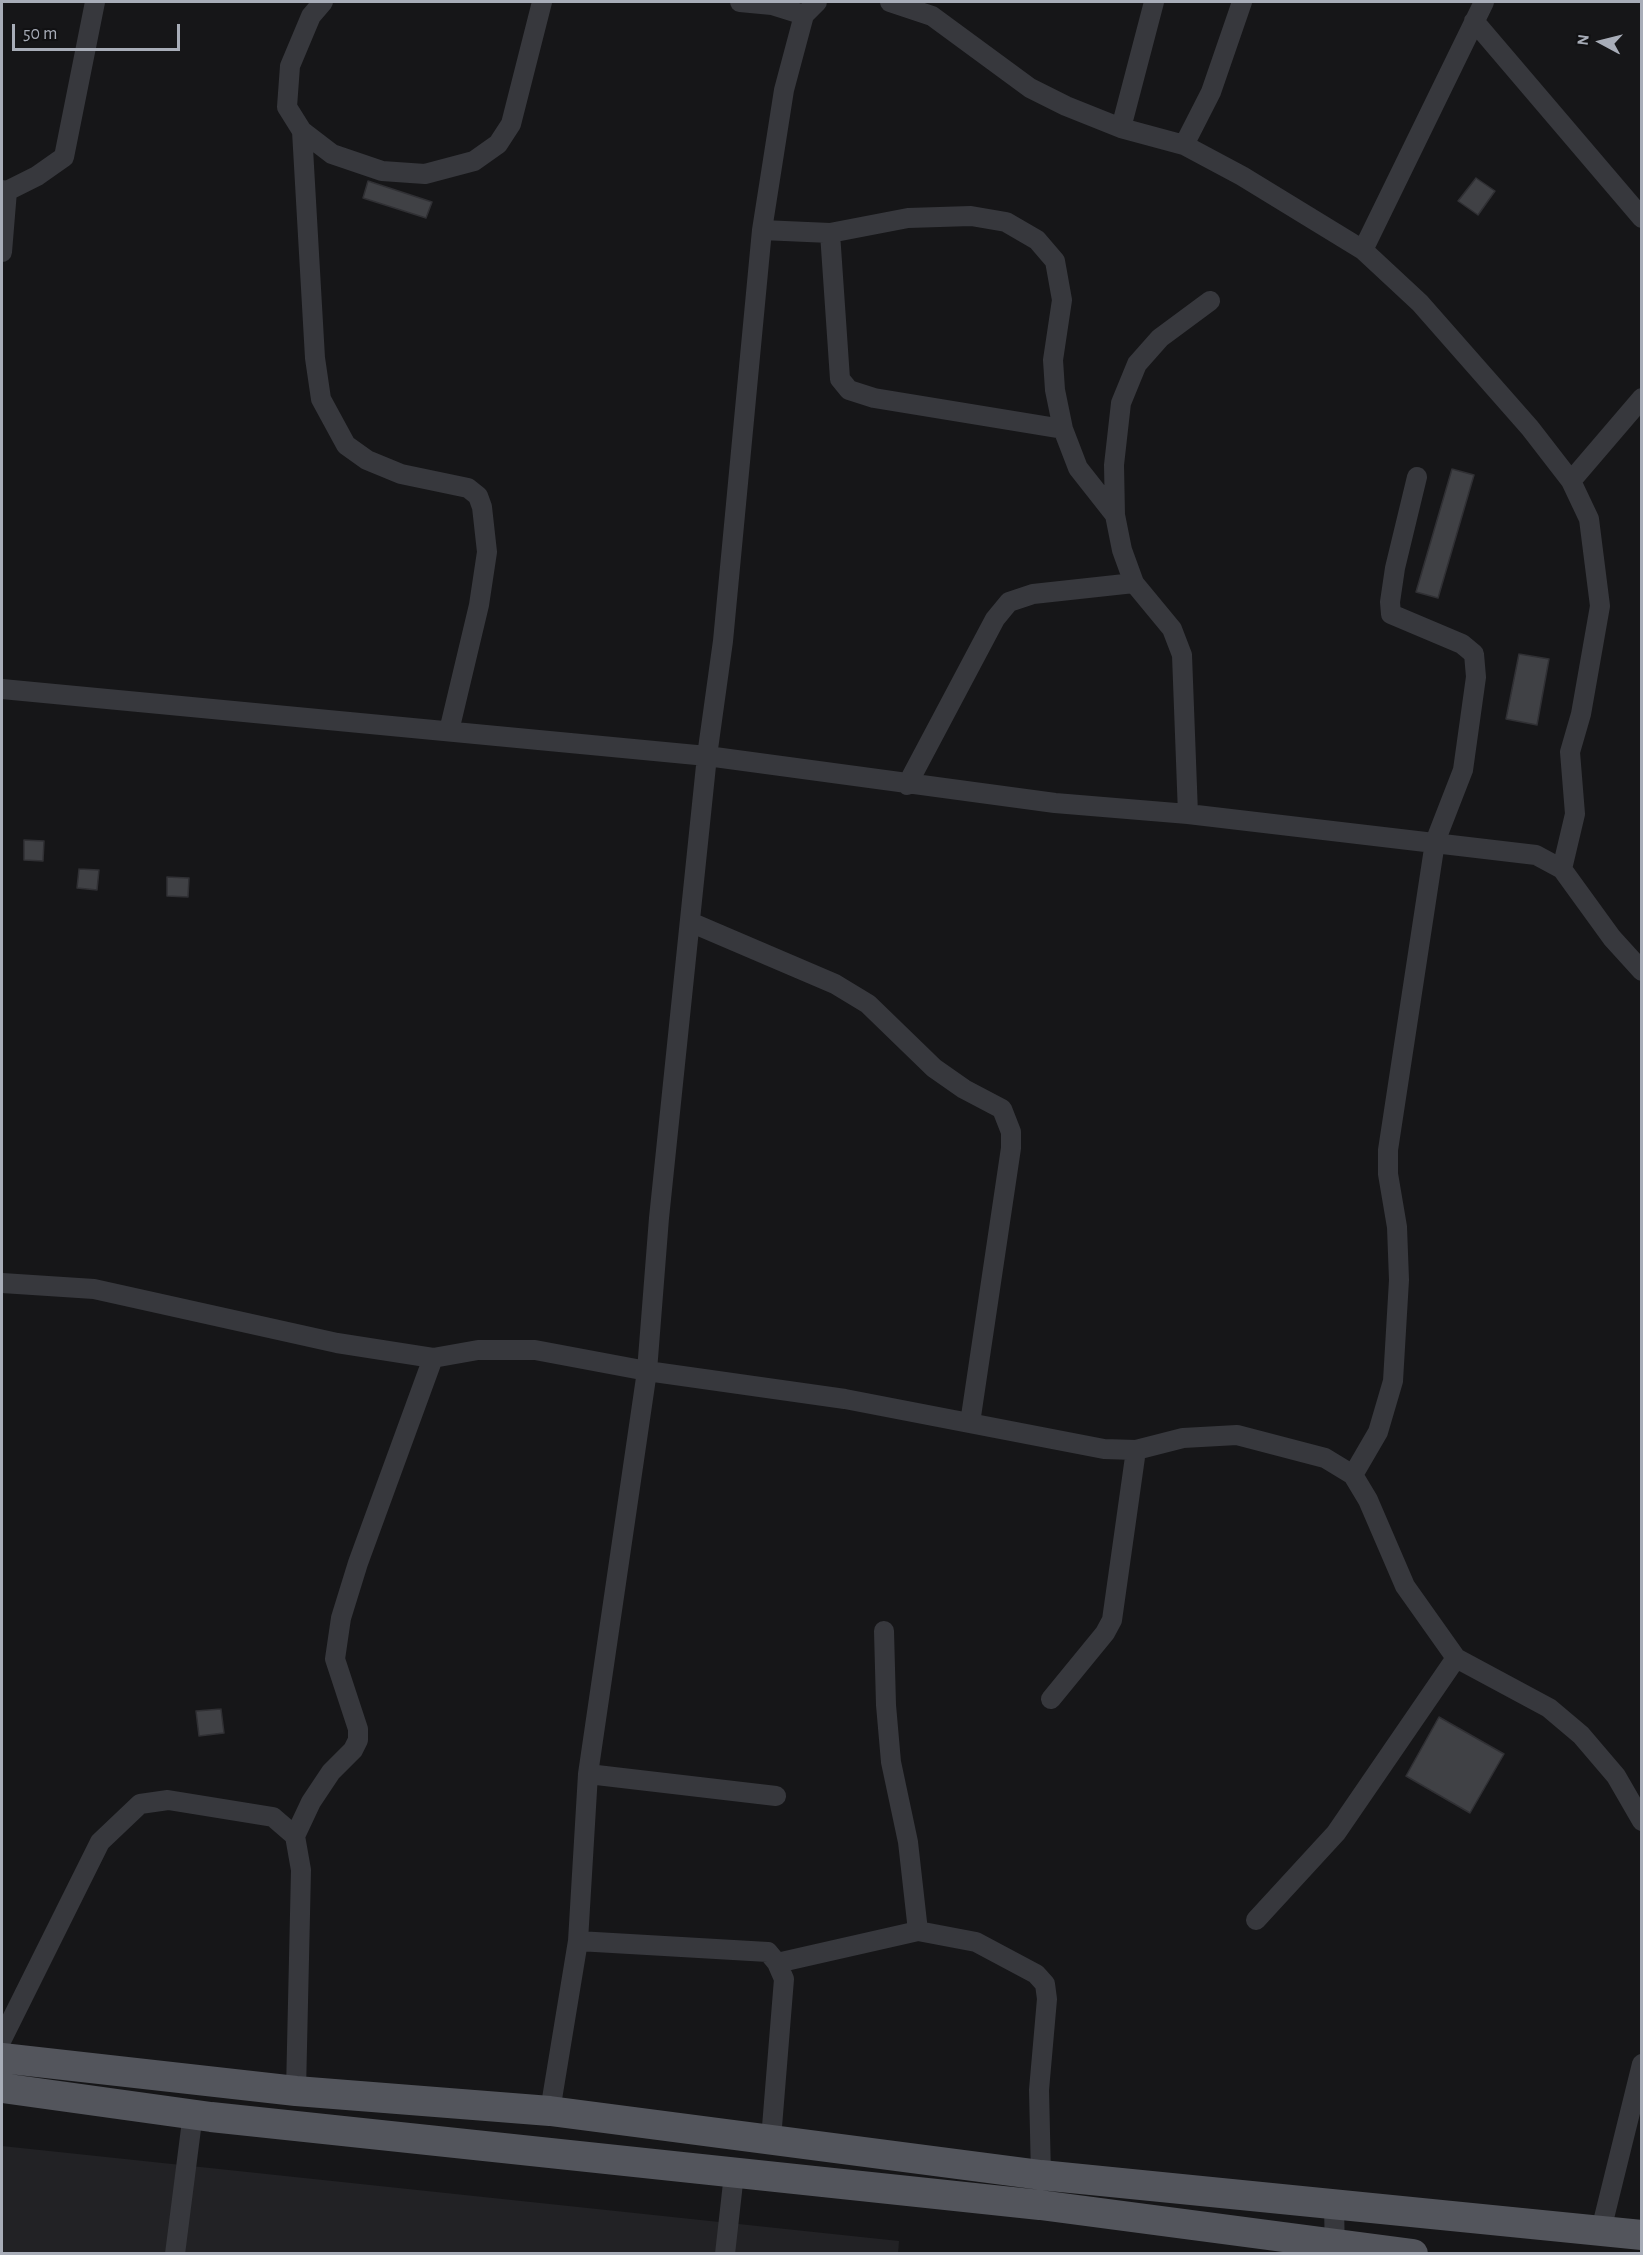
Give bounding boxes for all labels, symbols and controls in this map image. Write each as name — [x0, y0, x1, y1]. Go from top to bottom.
scale bar — [15, 12, 183, 50]
north arrow — [1571, 12, 1631, 72]
text: 50 m — [23, 25, 57, 43]
text: N — [1575, 33, 1592, 46]

